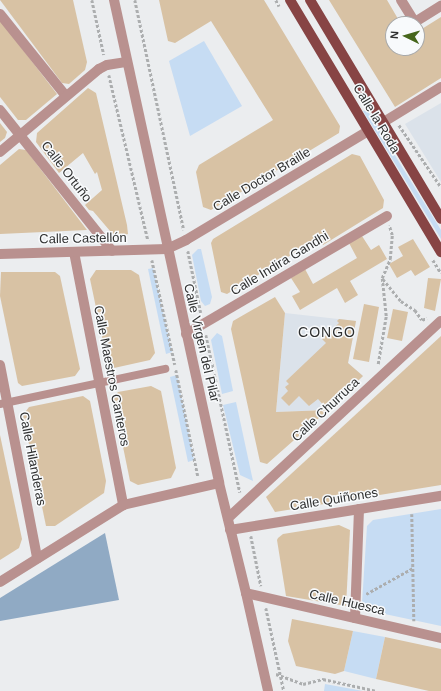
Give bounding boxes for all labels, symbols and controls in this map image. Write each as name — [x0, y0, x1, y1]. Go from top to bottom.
north arrow — [385, 16, 425, 56]
text: N — [388, 31, 400, 40]
street label: Calle la Roda — [349, 82, 403, 156]
street label: Calle Ortuño — [37, 138, 95, 206]
street label: Calle Doctor Braille — [210, 145, 314, 215]
street label: Calle Indira Gandhi — [228, 229, 332, 299]
street label: Calle Castellón — [39, 230, 127, 248]
street label: Calle Virgen del Pilar — [180, 282, 222, 404]
street label: Calle Maestros Canteros — [90, 304, 132, 448]
district label: CONGO — [298, 324, 356, 340]
street label: Calle Churruca — [289, 375, 363, 445]
street label: Calle Hilanderas — [15, 411, 49, 507]
street label: Calle Quiñones — [289, 485, 379, 515]
street label: Calle Huesca — [308, 587, 386, 619]

